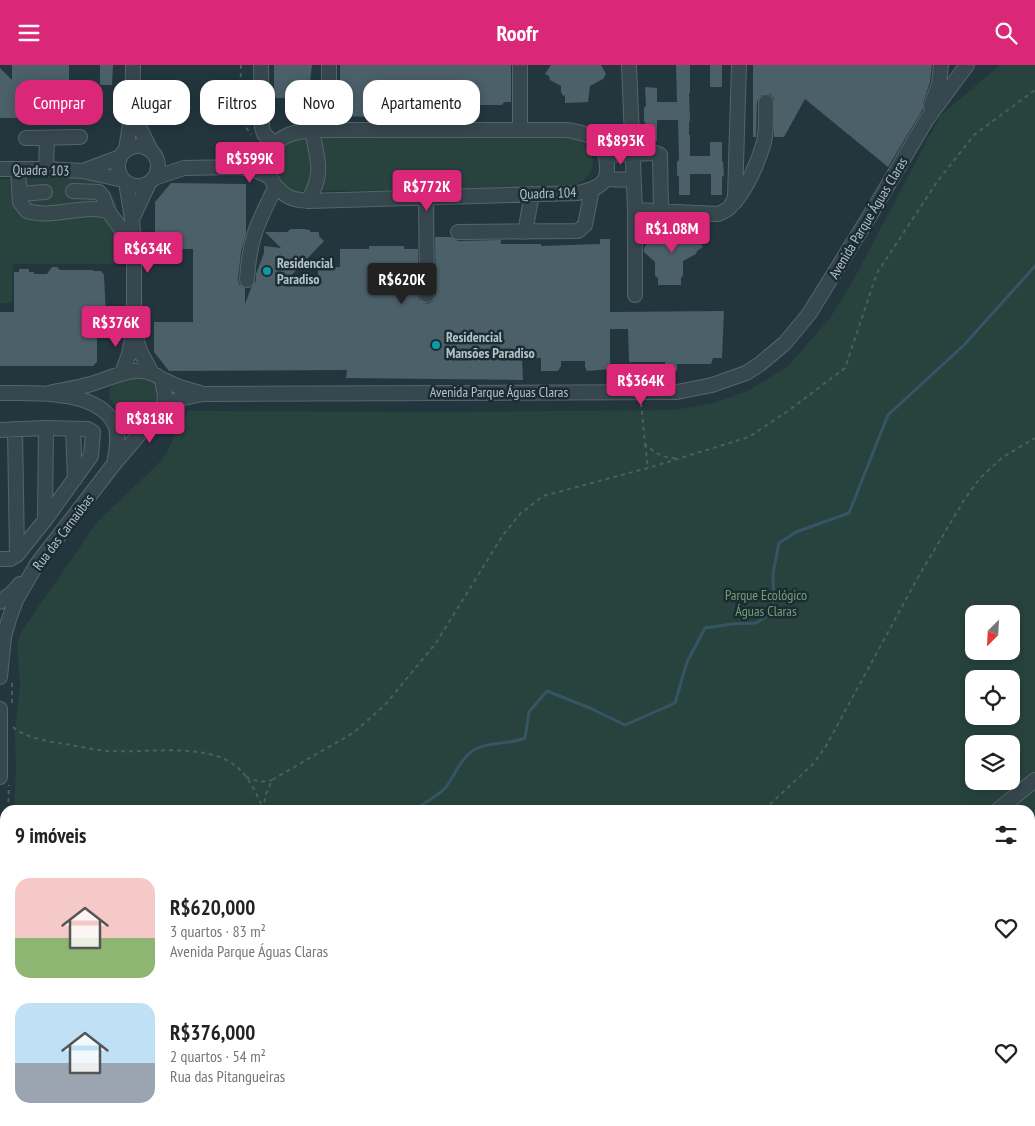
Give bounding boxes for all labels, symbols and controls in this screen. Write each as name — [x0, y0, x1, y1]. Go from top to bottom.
icon: menu — [15, 19, 43, 47]
text: Roofr — [497, 19, 538, 47]
icon: search — [992, 19, 1020, 47]
chip: Comprar — [15, 80, 103, 125]
chip: Alugar — [113, 80, 190, 125]
chip: Filtros — [200, 80, 275, 125]
chip: Novo — [285, 80, 353, 125]
chip: Apartamento — [363, 80, 480, 125]
pin: R$893K — [580, 123, 662, 166]
text: R$893K — [598, 130, 644, 150]
pin: R$599K — [209, 141, 291, 184]
text: R$599K — [227, 148, 273, 168]
street label: Avenida Parque Águas Claras — [825, 154, 911, 282]
street label: Quadra 103 — [12, 161, 70, 179]
pin: R$772K — [386, 169, 468, 212]
text: R$772K — [404, 176, 450, 196]
street label: Quadra 104 — [519, 183, 577, 203]
pin: R$1.08M — [626, 211, 718, 254]
text: R$1.08M — [646, 218, 698, 238]
pin: R$634K — [107, 231, 189, 274]
text: R$634K — [125, 238, 171, 258]
place label: Residencial Paradiso — [277, 254, 334, 288]
pin: R$620K — [361, 263, 443, 305]
marker: Residencial Paradiso — [261, 265, 273, 277]
text: R$620K — [379, 269, 425, 289]
pin: R$376K — [75, 305, 157, 348]
text: R$376K — [93, 312, 139, 332]
place label: Residencial Mansões Paradiso — [446, 328, 535, 362]
marker: Residencial Mansões Paradiso — [430, 339, 442, 351]
pin: R$364K — [600, 363, 682, 406]
text: R$364K — [618, 370, 664, 390]
street label: Avenida Parque Águas Claras — [430, 383, 568, 401]
pin: R$818K — [109, 401, 191, 444]
text: R$818K — [127, 408, 173, 428]
street label: Rua das Carnaúbas — [29, 490, 98, 574]
park label: Parque Ecológico Águas Claras — [725, 586, 807, 620]
north arrow — [965, 605, 1020, 660]
map controls — [965, 605, 1020, 790]
button: locate — [965, 670, 1020, 725]
button: layers — [965, 735, 1020, 790]
icon: filters — [992, 821, 1020, 849]
text: 9 imóveis — [15, 822, 86, 849]
text: R$620,000 — [170, 894, 255, 921]
icon: home — [55, 898, 115, 958]
icon: heart — [992, 914, 1020, 942]
text: 3 quartos · 83 m² — [170, 921, 266, 941]
text: Avenida Parque Águas Claras — [170, 941, 328, 961]
text: R$376,000 — [170, 1019, 255, 1046]
icon: home — [55, 1023, 115, 1083]
icon: heart — [992, 1039, 1020, 1067]
text: 2 quartos · 54 m² — [170, 1046, 266, 1066]
text: Rua das Pitangueiras — [170, 1066, 285, 1086]

